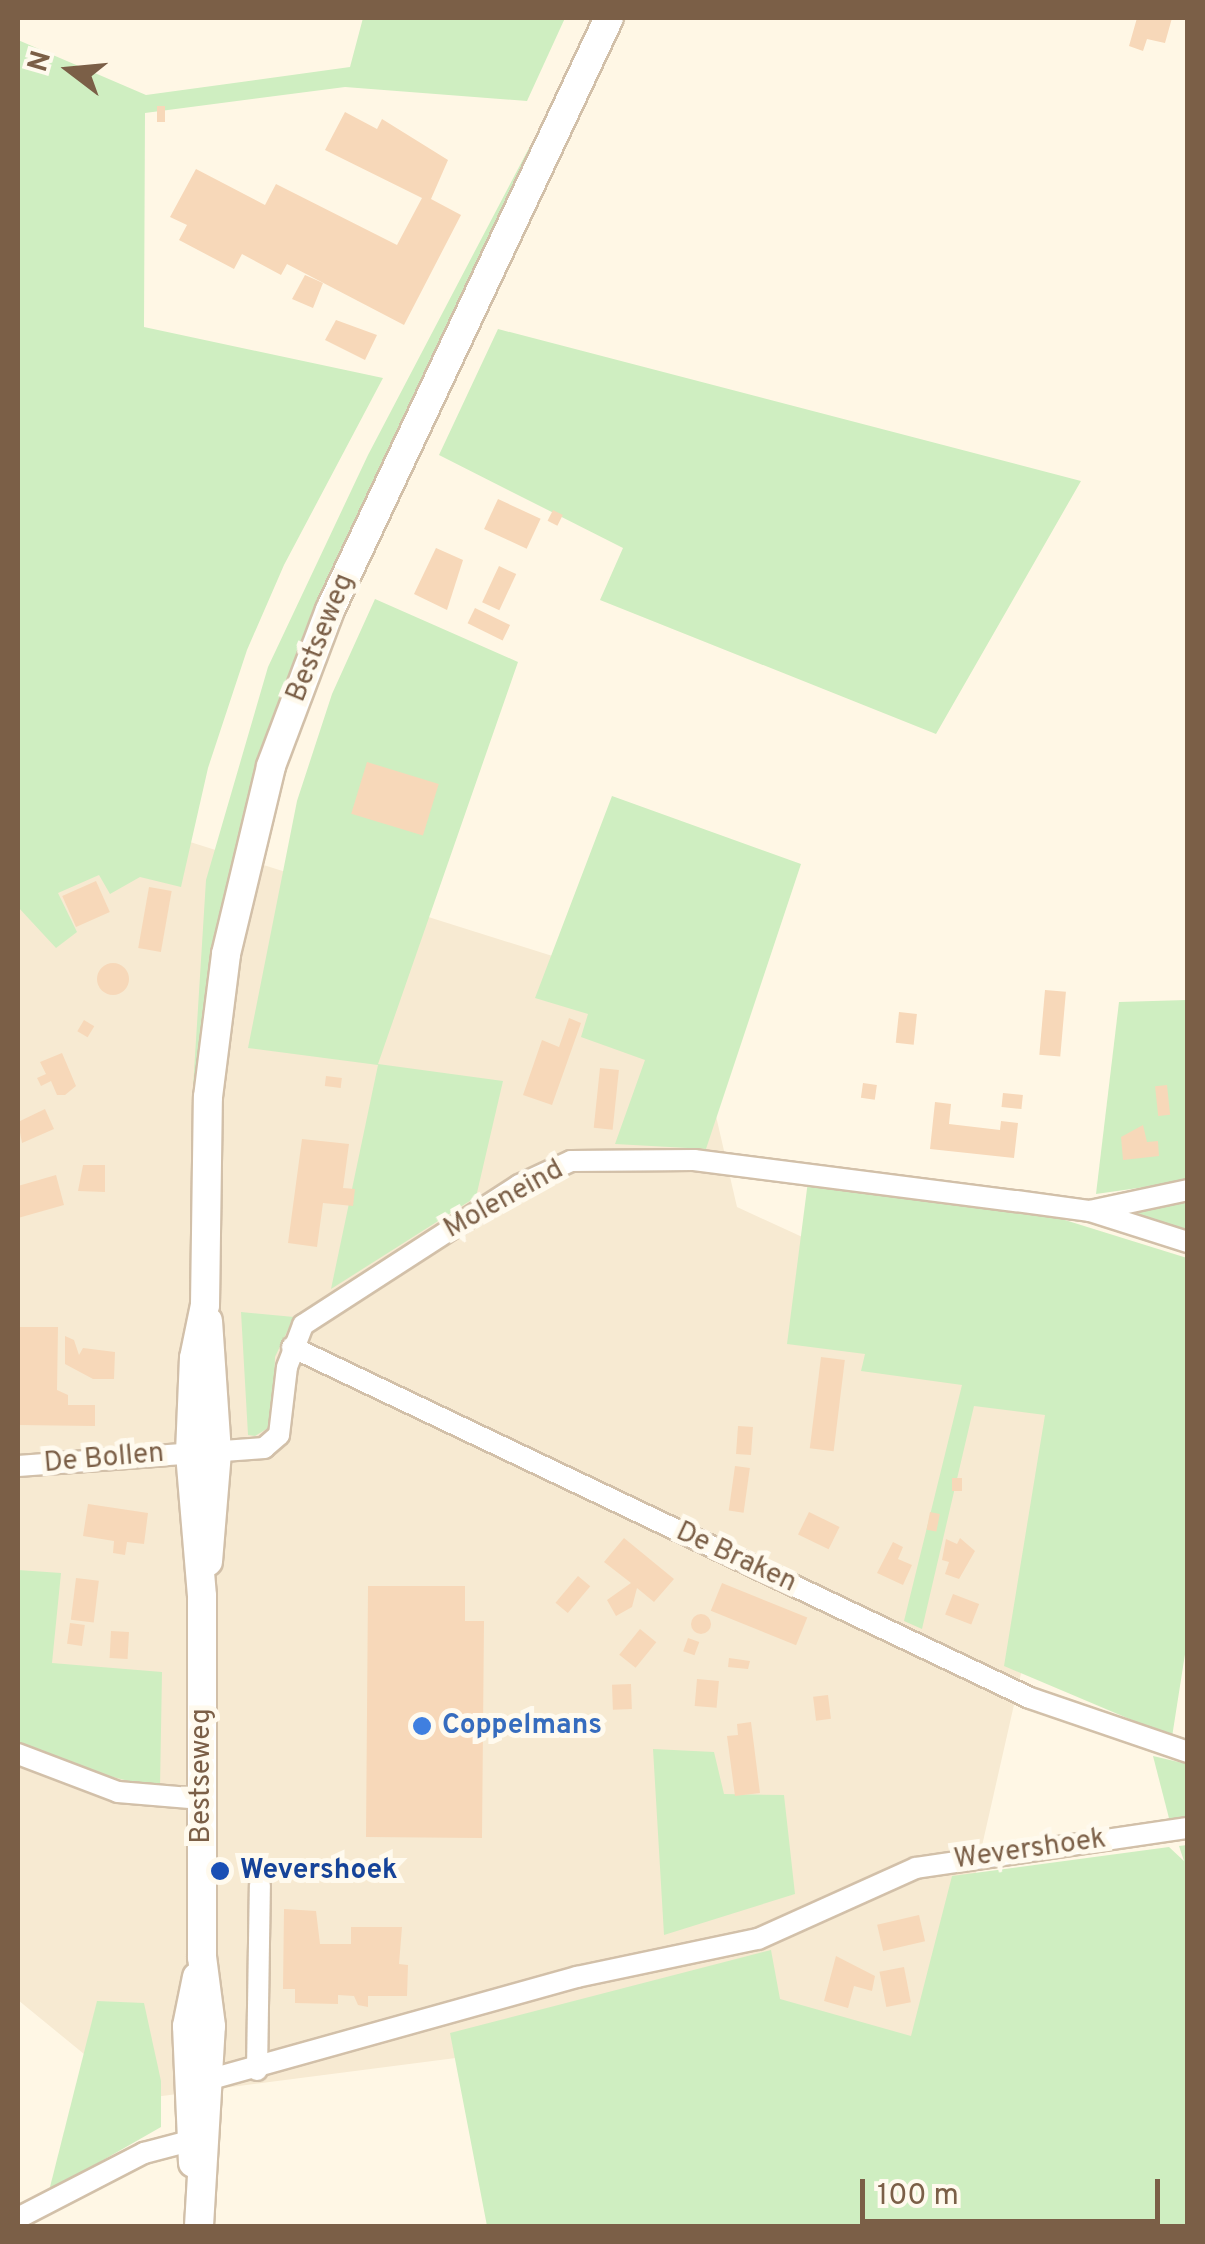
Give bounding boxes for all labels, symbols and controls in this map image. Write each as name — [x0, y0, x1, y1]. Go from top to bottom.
north arrow — [20, 20, 120, 120]
text: N — [21, 47, 61, 76]
street label: Bestseweg — [280, 569, 362, 707]
street label: Moleneind — [439, 1154, 569, 1246]
street label: De Bollen — [43, 1437, 165, 1481]
street label: De Braken — [670, 1516, 802, 1600]
street label: Bestseweg — [185, 1708, 219, 1844]
place label: Coppelmans — [442, 1709, 602, 1743]
marker: Coppelmans — [411, 1715, 433, 1737]
street label: Wevershoek — [952, 1823, 1108, 1877]
place label: Wevershoek — [240, 1854, 398, 1888]
marker: Wevershoek — [209, 1860, 231, 1882]
scale bar — [865, 2159, 1165, 2221]
text: 100 m — [877, 2178, 959, 2215]

